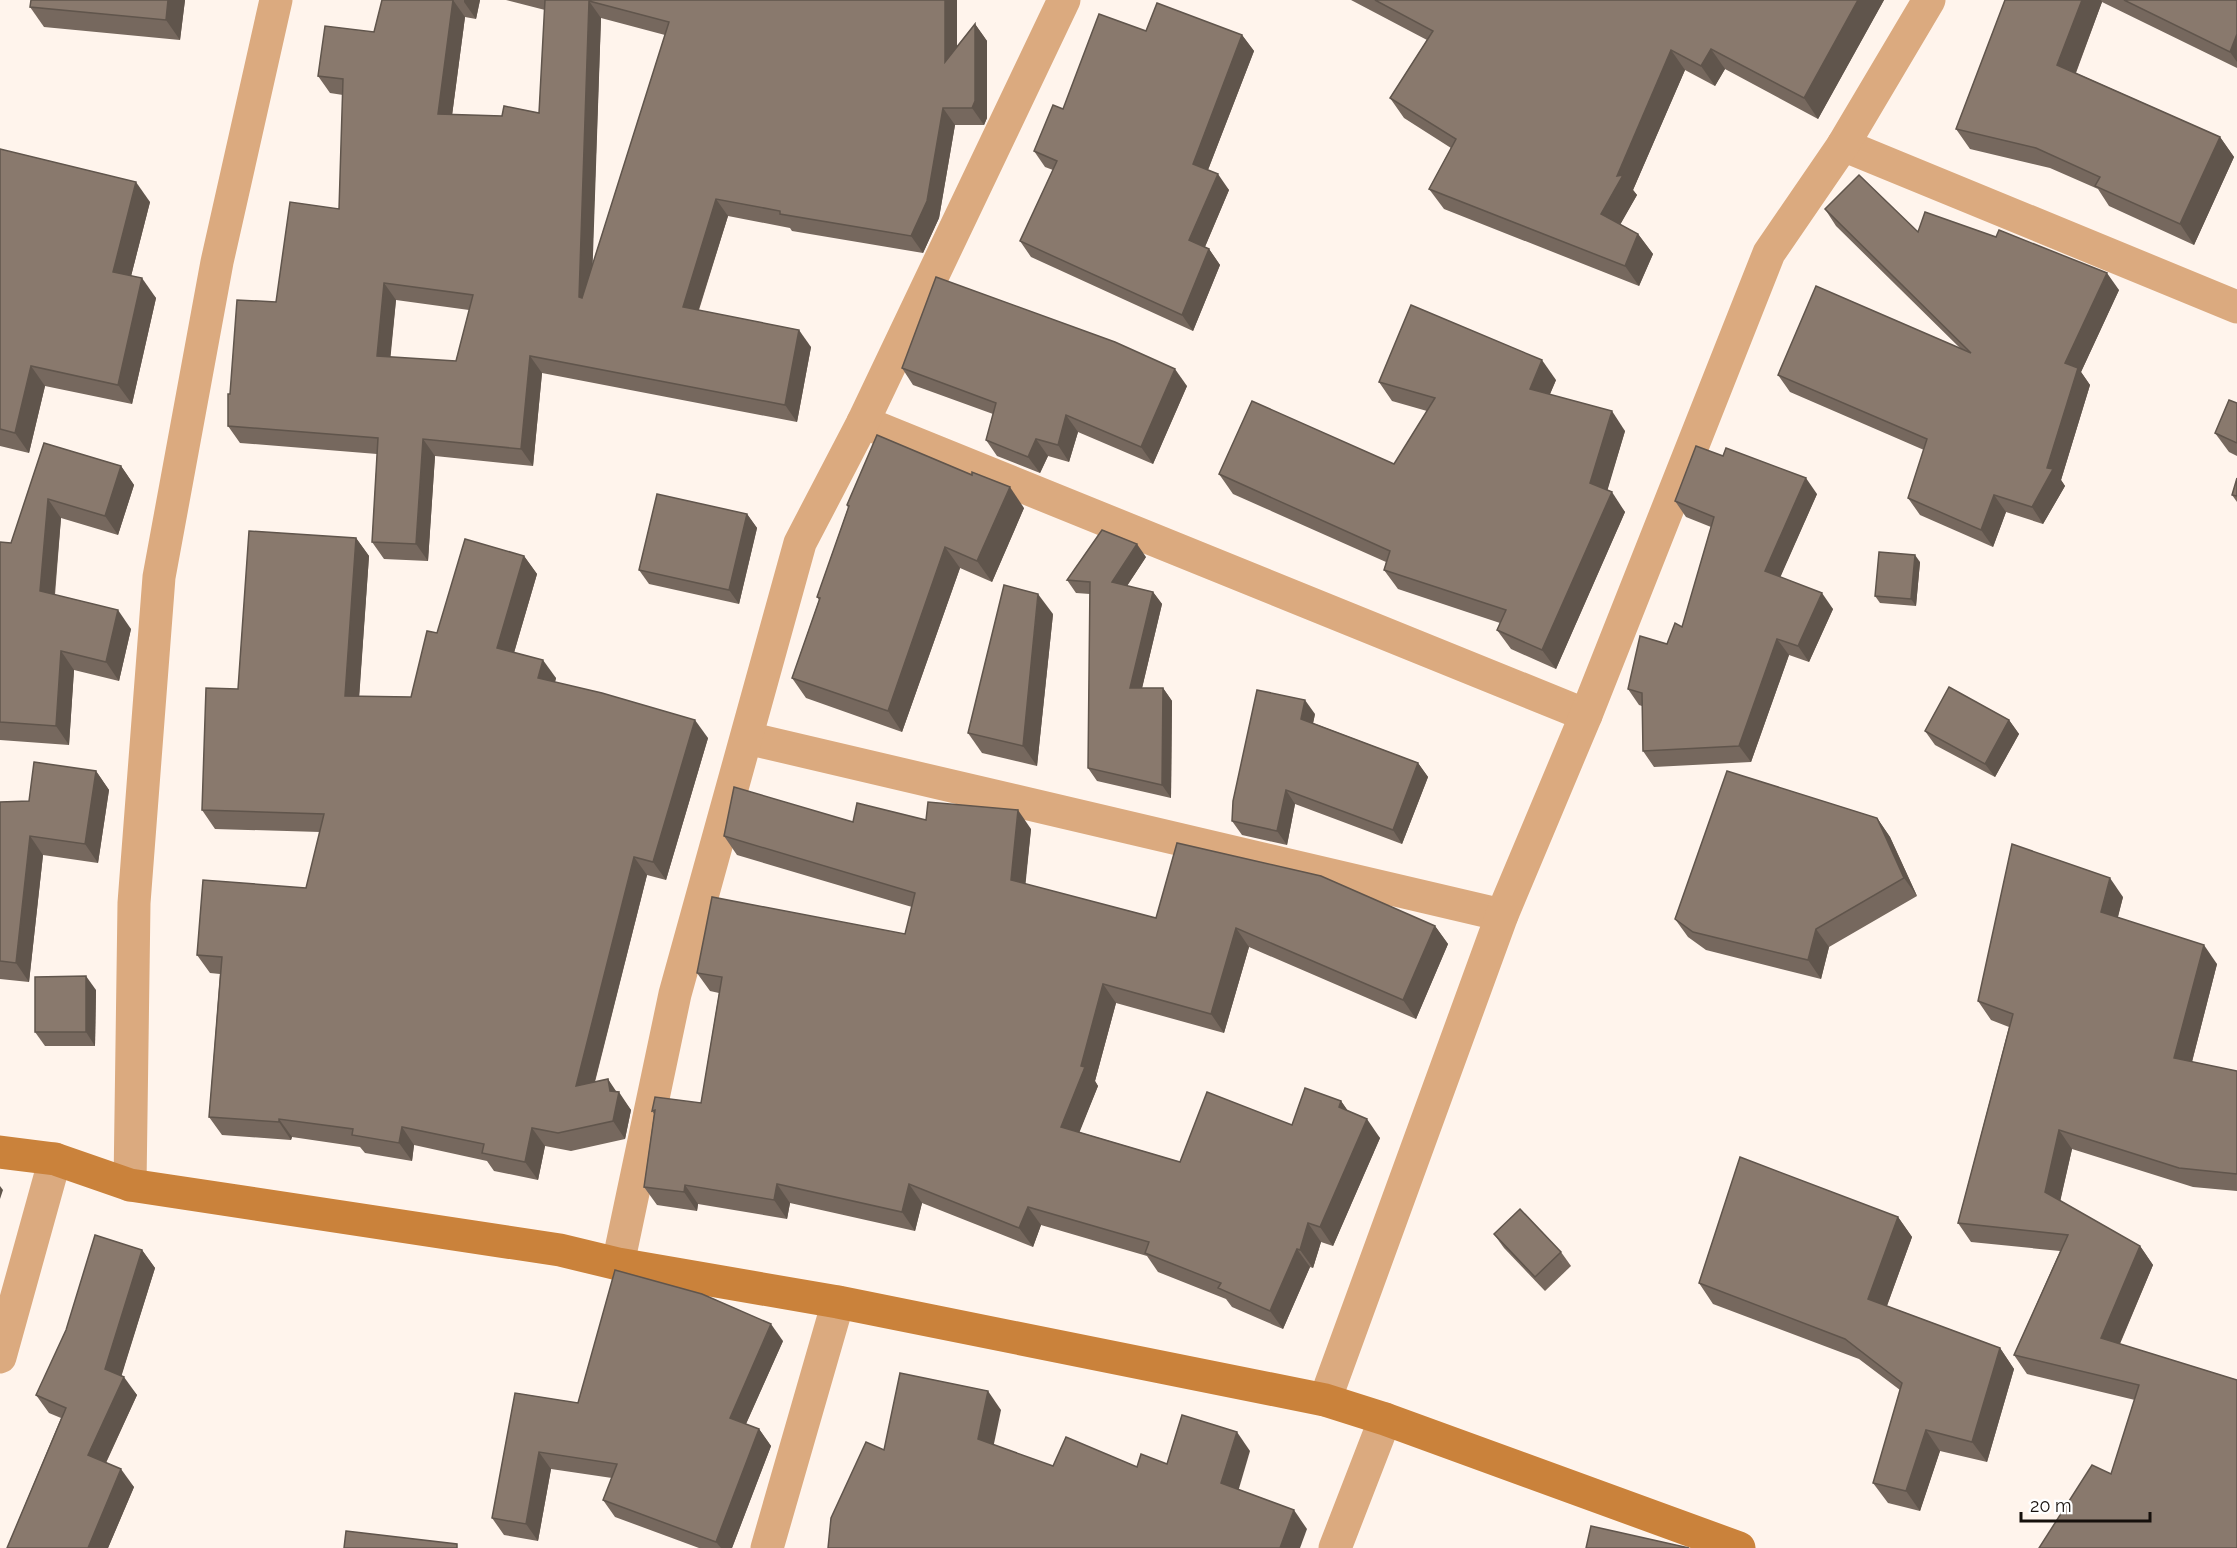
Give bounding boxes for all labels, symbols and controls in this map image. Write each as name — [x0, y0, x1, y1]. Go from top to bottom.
scale bar — [2021, 1485, 2150, 1523]
text: 20 m — [2030, 1495, 2072, 1516]

